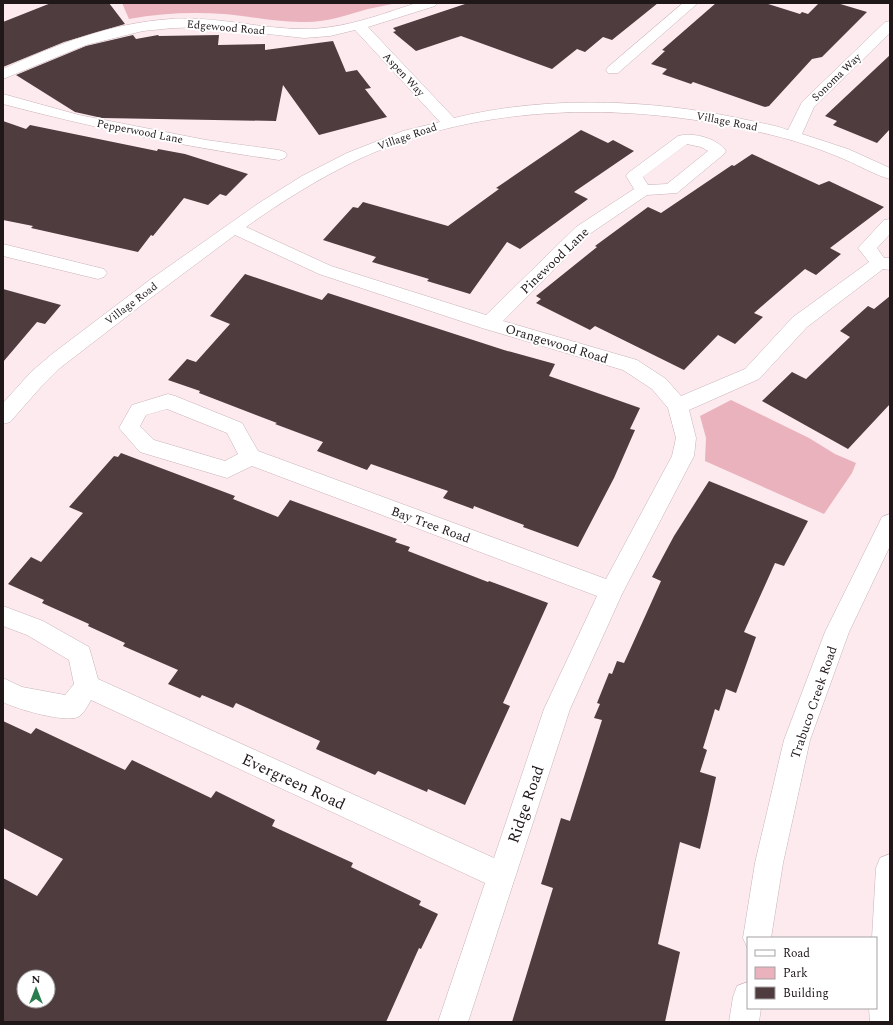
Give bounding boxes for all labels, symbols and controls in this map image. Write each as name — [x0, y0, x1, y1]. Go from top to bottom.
street label: Edgewood Road — [186, 16, 266, 39]
street label: Aspen Way — [379, 48, 429, 101]
street label: Sonoma Way — [808, 49, 865, 105]
street label: Village Road — [695, 107, 759, 136]
street label: Pepperwood Lane — [95, 115, 185, 148]
street label: Village Road — [375, 118, 439, 155]
street label: Pinewood Lane — [516, 223, 594, 299]
street label: Village Road — [101, 278, 161, 329]
street label: Orangewood Road — [503, 319, 611, 369]
street label: Bay Tree Road — [388, 501, 473, 549]
street label: Trabuco Creek Road — [785, 643, 843, 761]
street label: Evergreen Road — [238, 747, 349, 816]
street label: Ridge Road — [501, 762, 550, 846]
legend — [747, 937, 877, 1009]
text: Road — [783, 944, 810, 963]
text: Park — [783, 964, 808, 983]
north arrow — [16, 969, 56, 1009]
text: N — [32, 971, 41, 988]
text: Building — [783, 984, 829, 1003]

